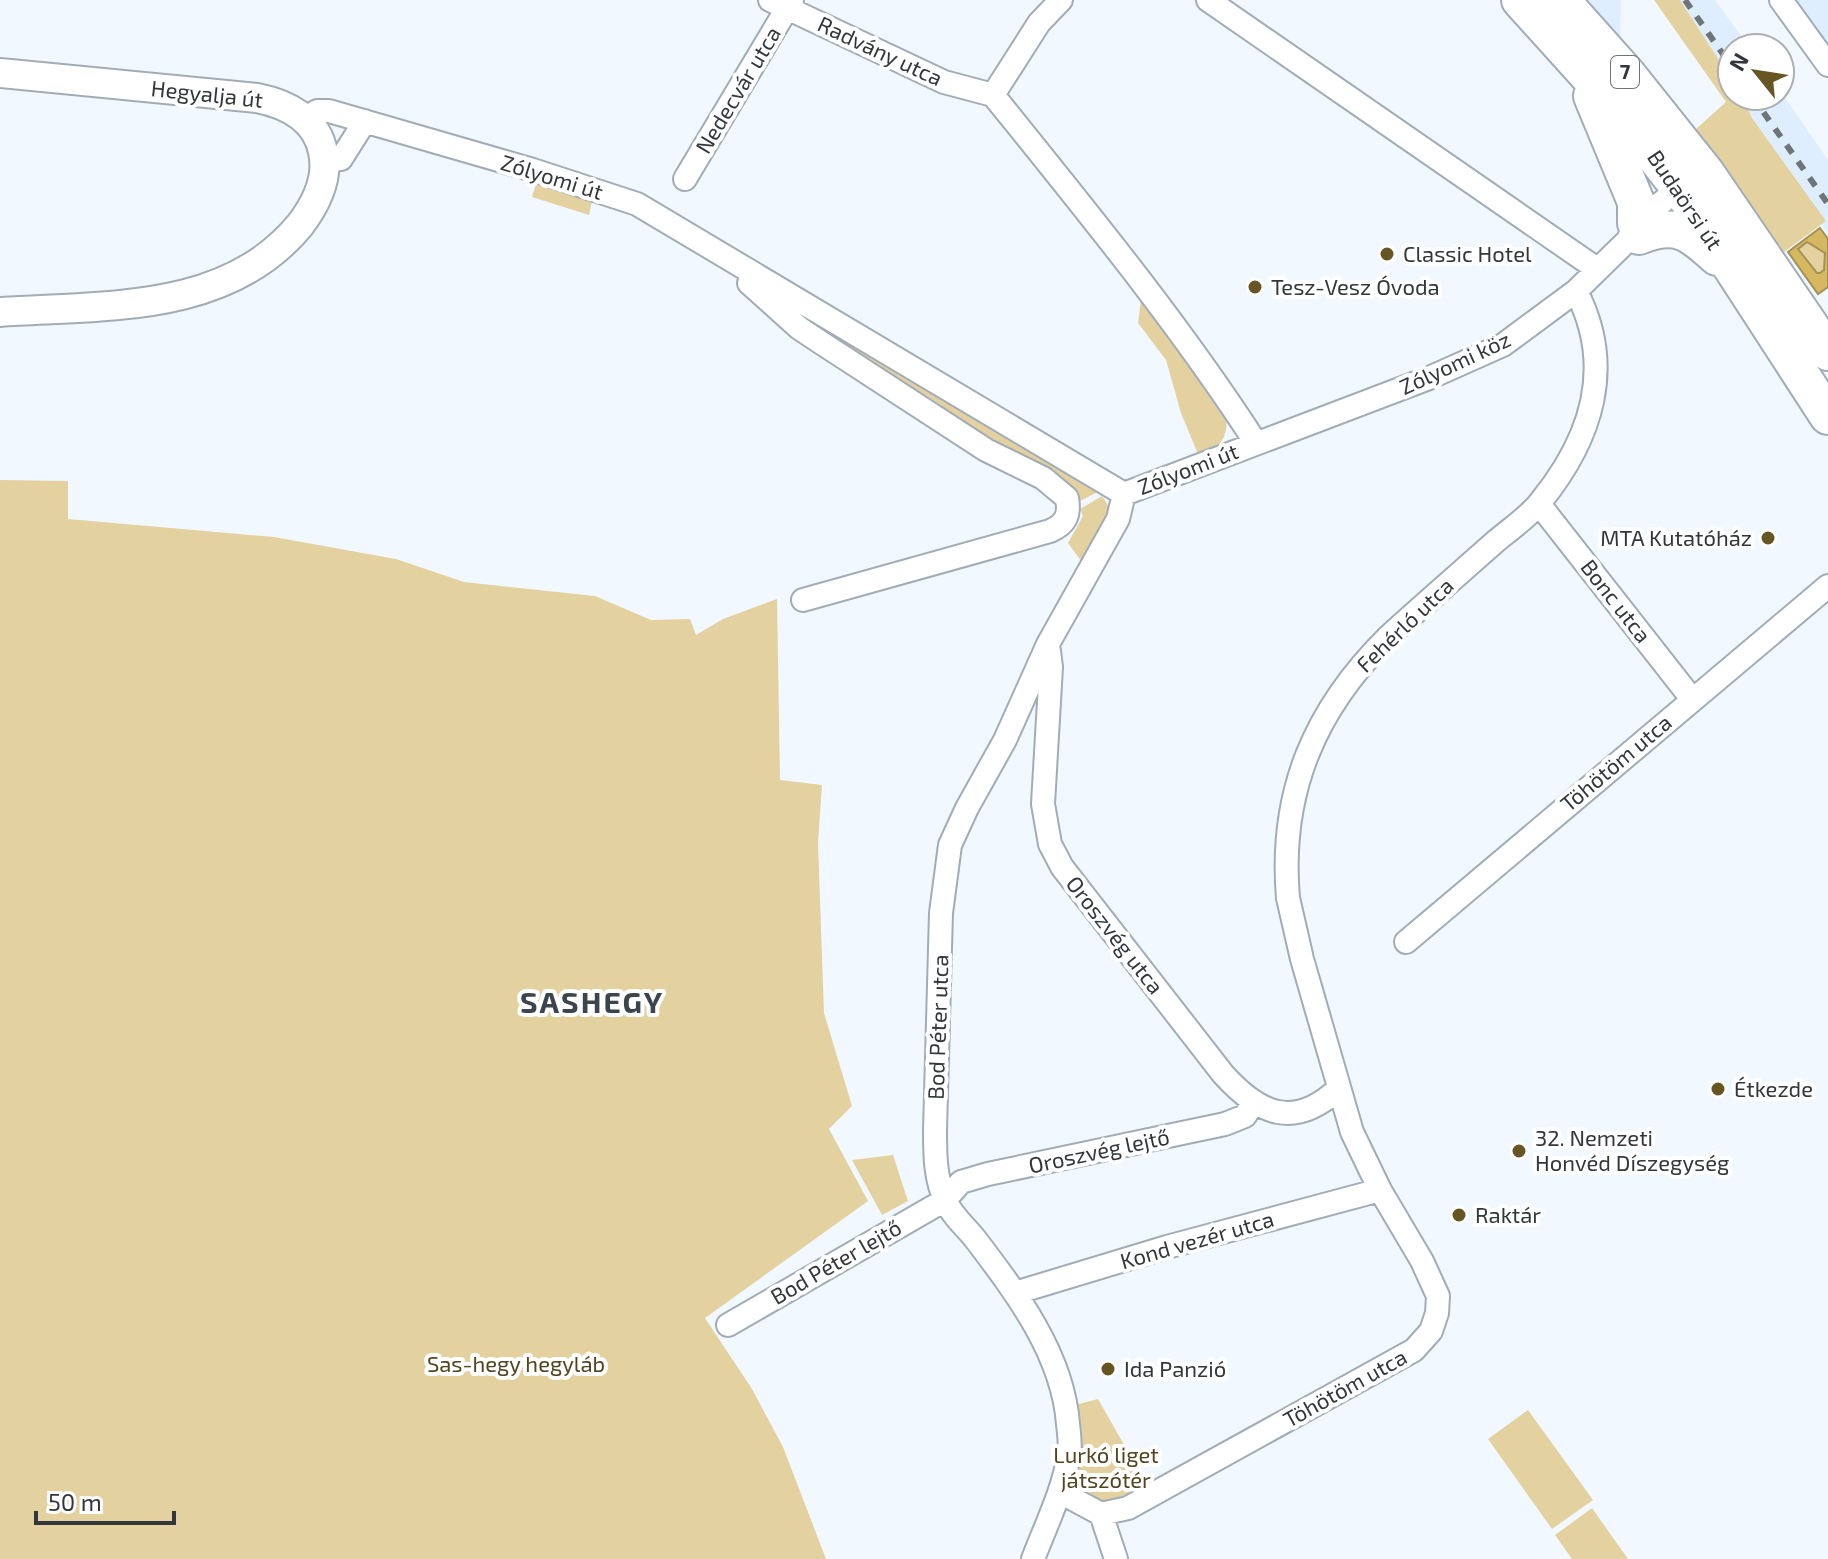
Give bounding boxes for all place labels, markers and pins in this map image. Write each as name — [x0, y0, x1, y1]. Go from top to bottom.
place label: Classic Hotel — [1403, 240, 1532, 266]
marker: Classic Hotel — [1378, 245, 1396, 263]
place label: Tesz-Vesz Óvoda — [1271, 273, 1440, 299]
marker: Tesz-Vesz Óvoda — [1246, 278, 1264, 296]
place label: MTA Kutatóház — [1600, 524, 1752, 550]
marker: MTA Kutatóház — [1759, 529, 1777, 547]
place label: Étkezde — [1734, 1075, 1813, 1101]
marker: Étkezde — [1709, 1080, 1727, 1098]
place label: 32. Nemzeti Honvéd Díszegység — [1535, 1124, 1729, 1175]
marker: 32. Nemzeti Honvéd Díszegység — [1510, 1142, 1528, 1160]
place label: Raktár — [1475, 1201, 1541, 1227]
marker: Raktár — [1450, 1206, 1468, 1224]
place label: Ida Panzió — [1124, 1355, 1226, 1381]
marker: Ida Panzió — [1099, 1360, 1117, 1378]

